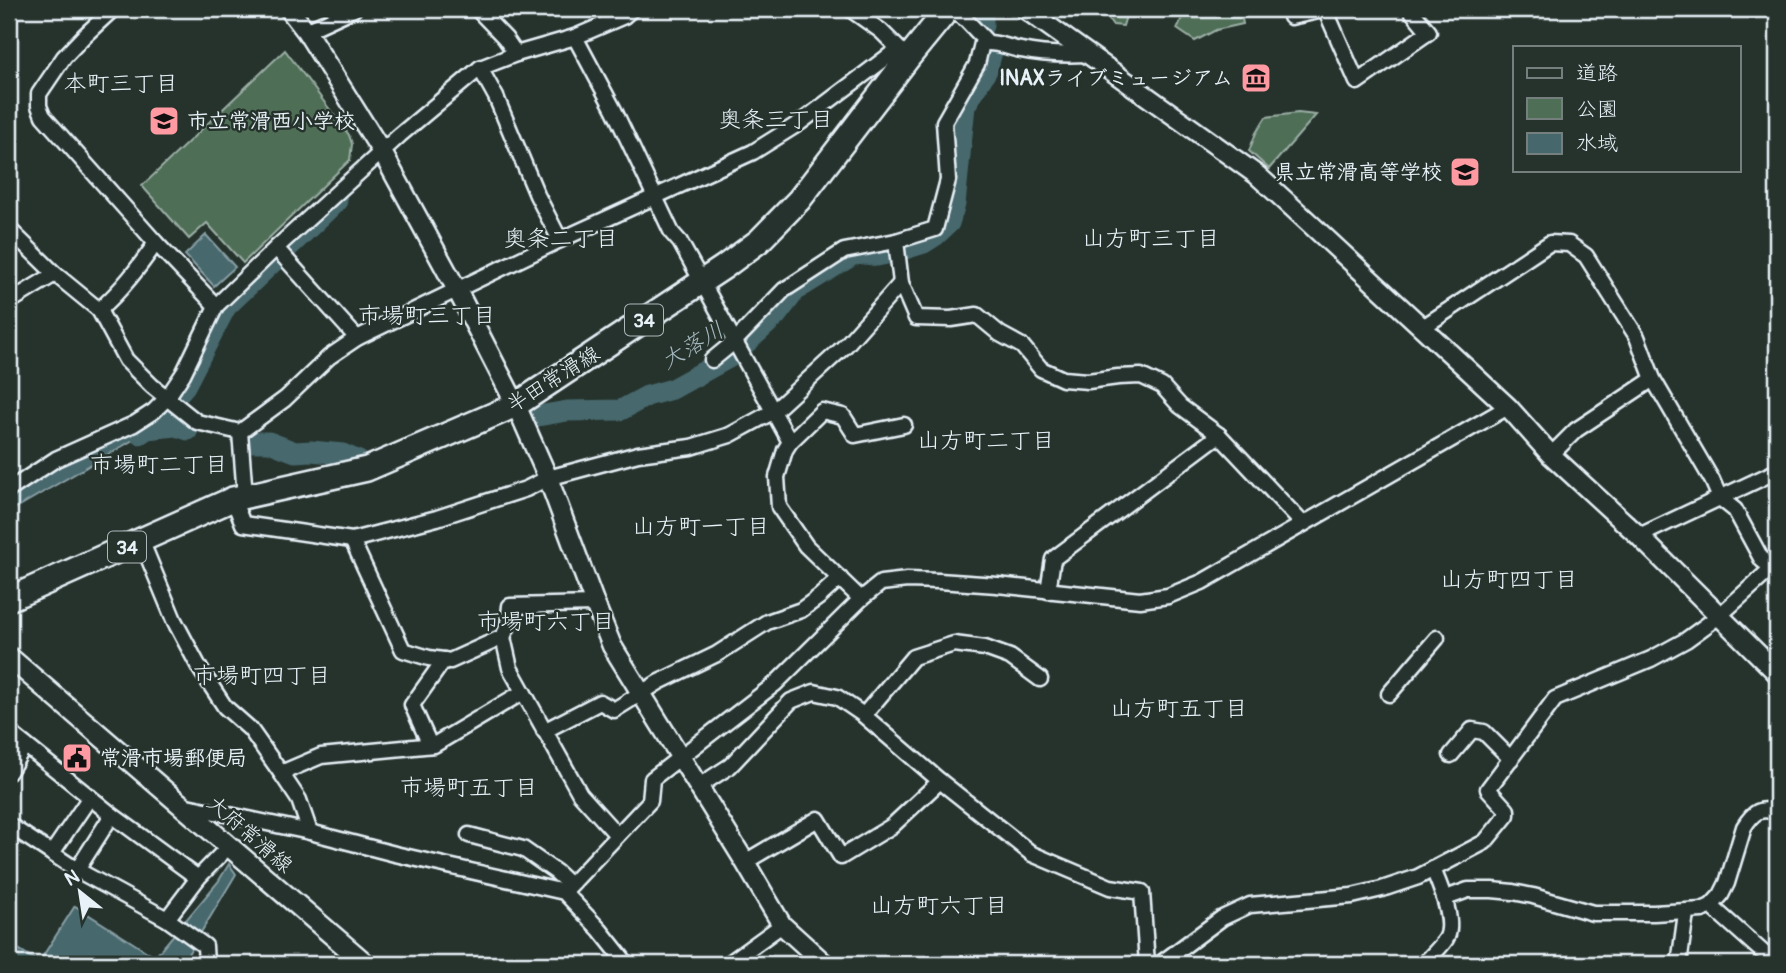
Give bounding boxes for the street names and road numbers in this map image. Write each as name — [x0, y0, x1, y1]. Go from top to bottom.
road number: 34 — [625, 304, 663, 336]
street label: 半田常滑線 — [502, 340, 605, 419]
road number: 34 — [108, 532, 146, 562]
street label: 大府常滑線 — [201, 790, 298, 879]

